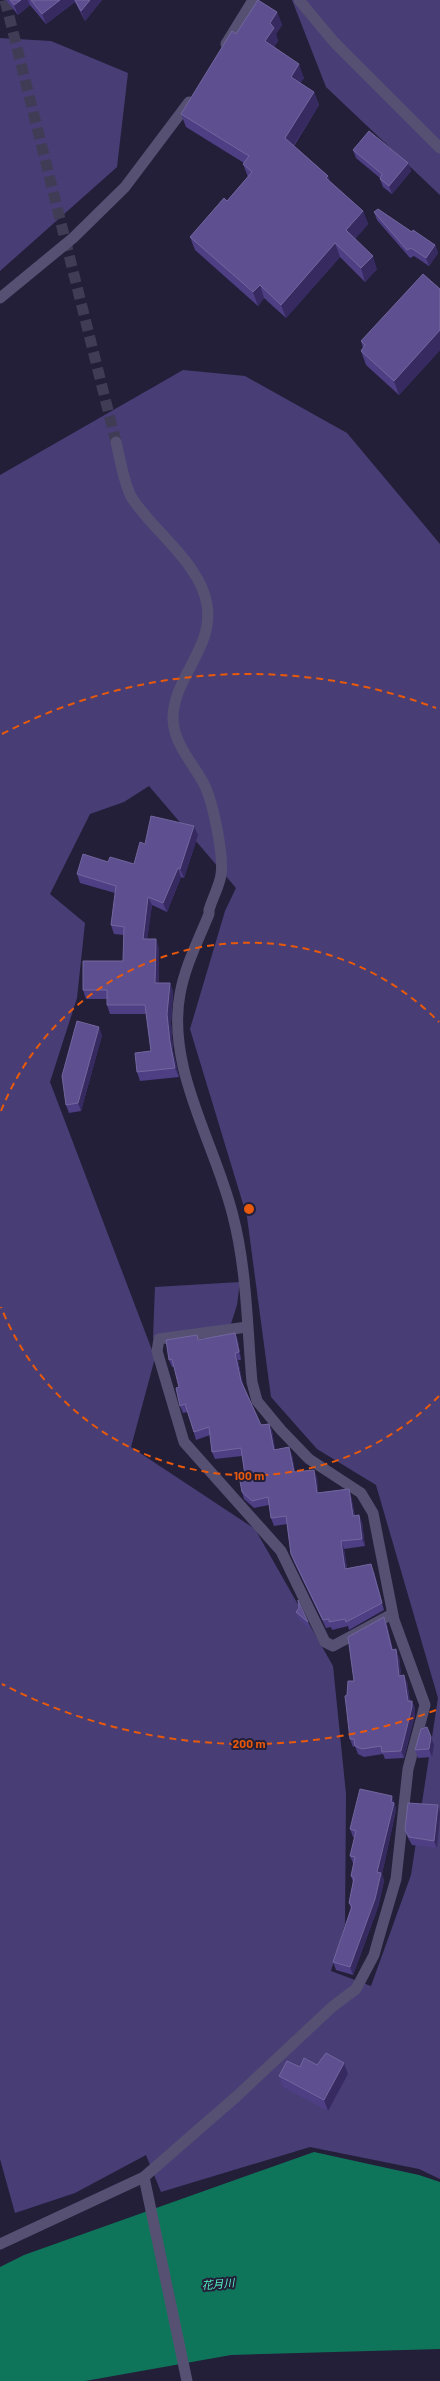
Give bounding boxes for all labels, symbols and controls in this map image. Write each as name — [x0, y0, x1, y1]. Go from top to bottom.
centre of rings — [242, 1202, 256, 1216]
text: 100 m — [234, 1468, 264, 1482]
text: 200 m — [233, 1736, 265, 1750]
water label: 花月川 — [201, 2276, 236, 2291]

